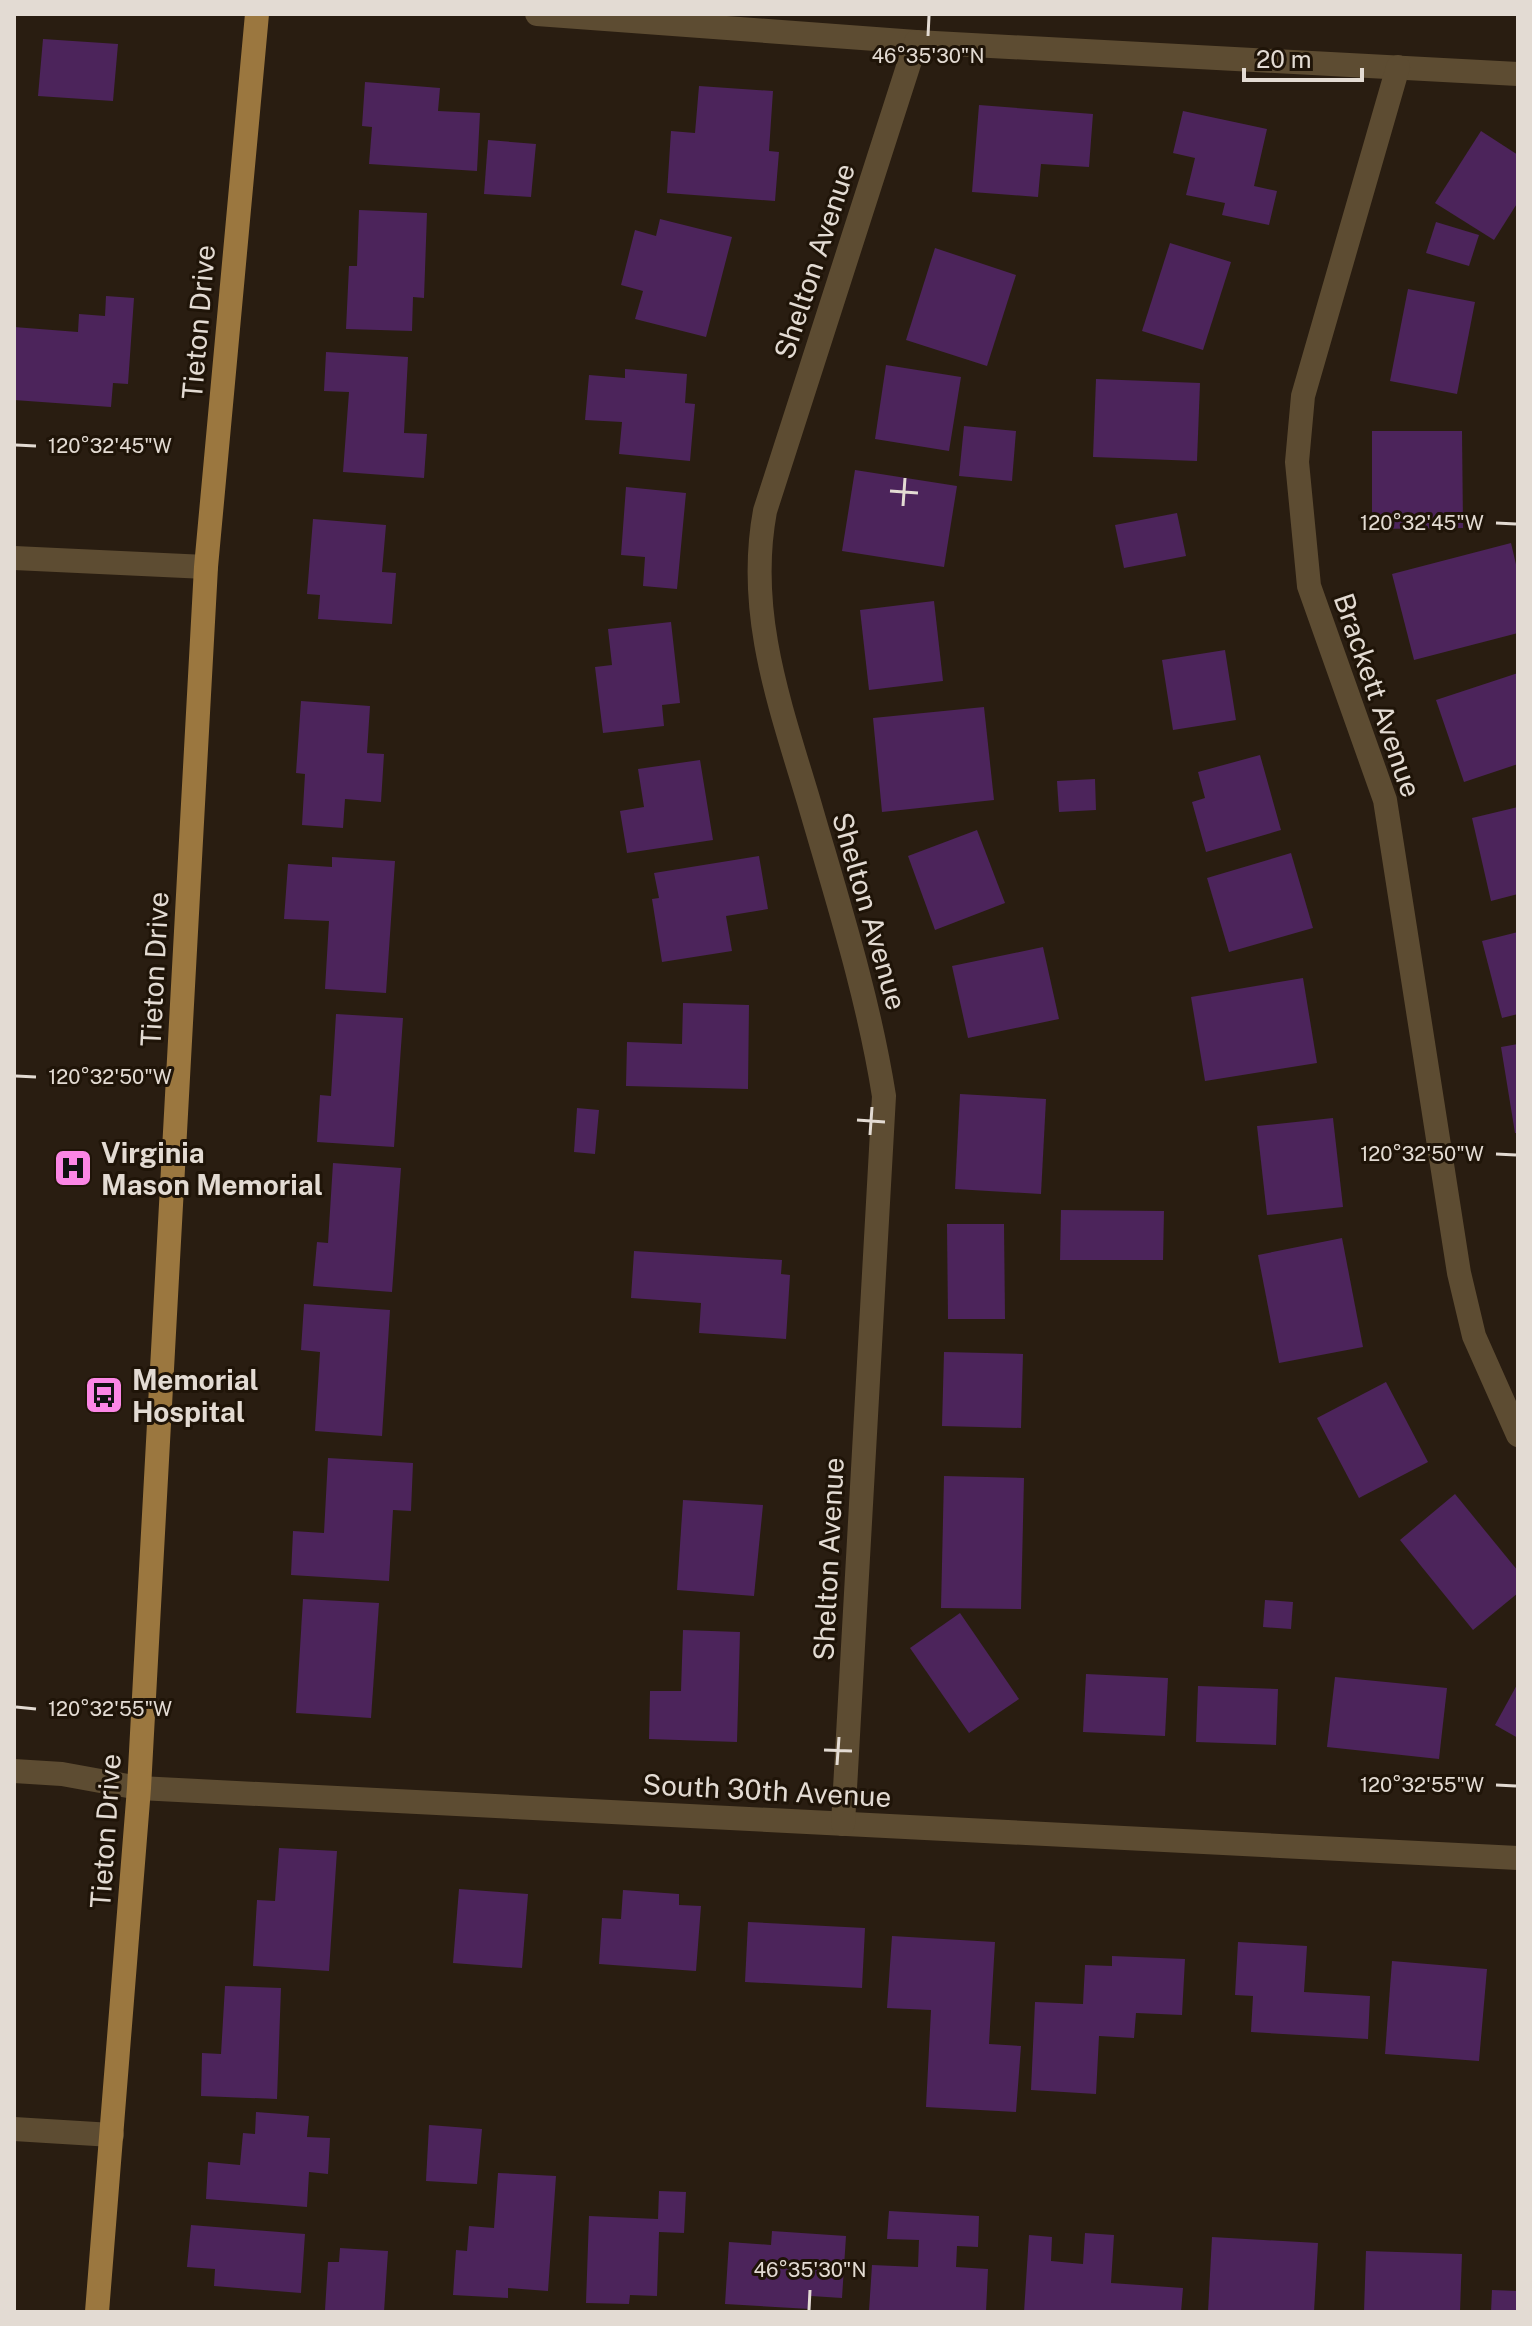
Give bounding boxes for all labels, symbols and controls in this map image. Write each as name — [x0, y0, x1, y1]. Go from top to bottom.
scale bar — [1244, 32, 1362, 82]
text: 46°35'30"N — [872, 44, 984, 68]
text: 20 m — [1256, 45, 1312, 73]
street label: Shelton Avenue — [767, 159, 861, 363]
street label: Tieton Drive — [175, 243, 221, 401]
text: 120°32'45"W — [48, 434, 172, 458]
text: 120°32'45"W — [1360, 511, 1484, 535]
street label: Brackett Avenue — [1328, 589, 1428, 801]
street label: Shelton Avenue — [826, 809, 914, 1013]
street label: Tieton Drive — [133, 891, 175, 1047]
text: 120°32'50"W — [48, 1065, 172, 1089]
place label: Virginia Mason Memorial — [101, 1136, 323, 1201]
text: 120°32'50"W — [1360, 1142, 1484, 1166]
hospital icon: Virginia Mason Memorial — [52, 1147, 94, 1189]
place label: Memorial Hospital — [132, 1363, 259, 1428]
bus stop icon: Memorial Hospital — [83, 1374, 125, 1416]
street label: Shelton Avenue — [806, 1456, 850, 1662]
text: 120°32'55"W — [48, 1697, 172, 1721]
street label: Tieton Drive — [83, 1752, 127, 1910]
street label: South 30th Avenue — [642, 1767, 892, 1813]
text: 120°32'55"W — [1360, 1773, 1484, 1797]
text: 46°35'30"N — [754, 2258, 866, 2282]

